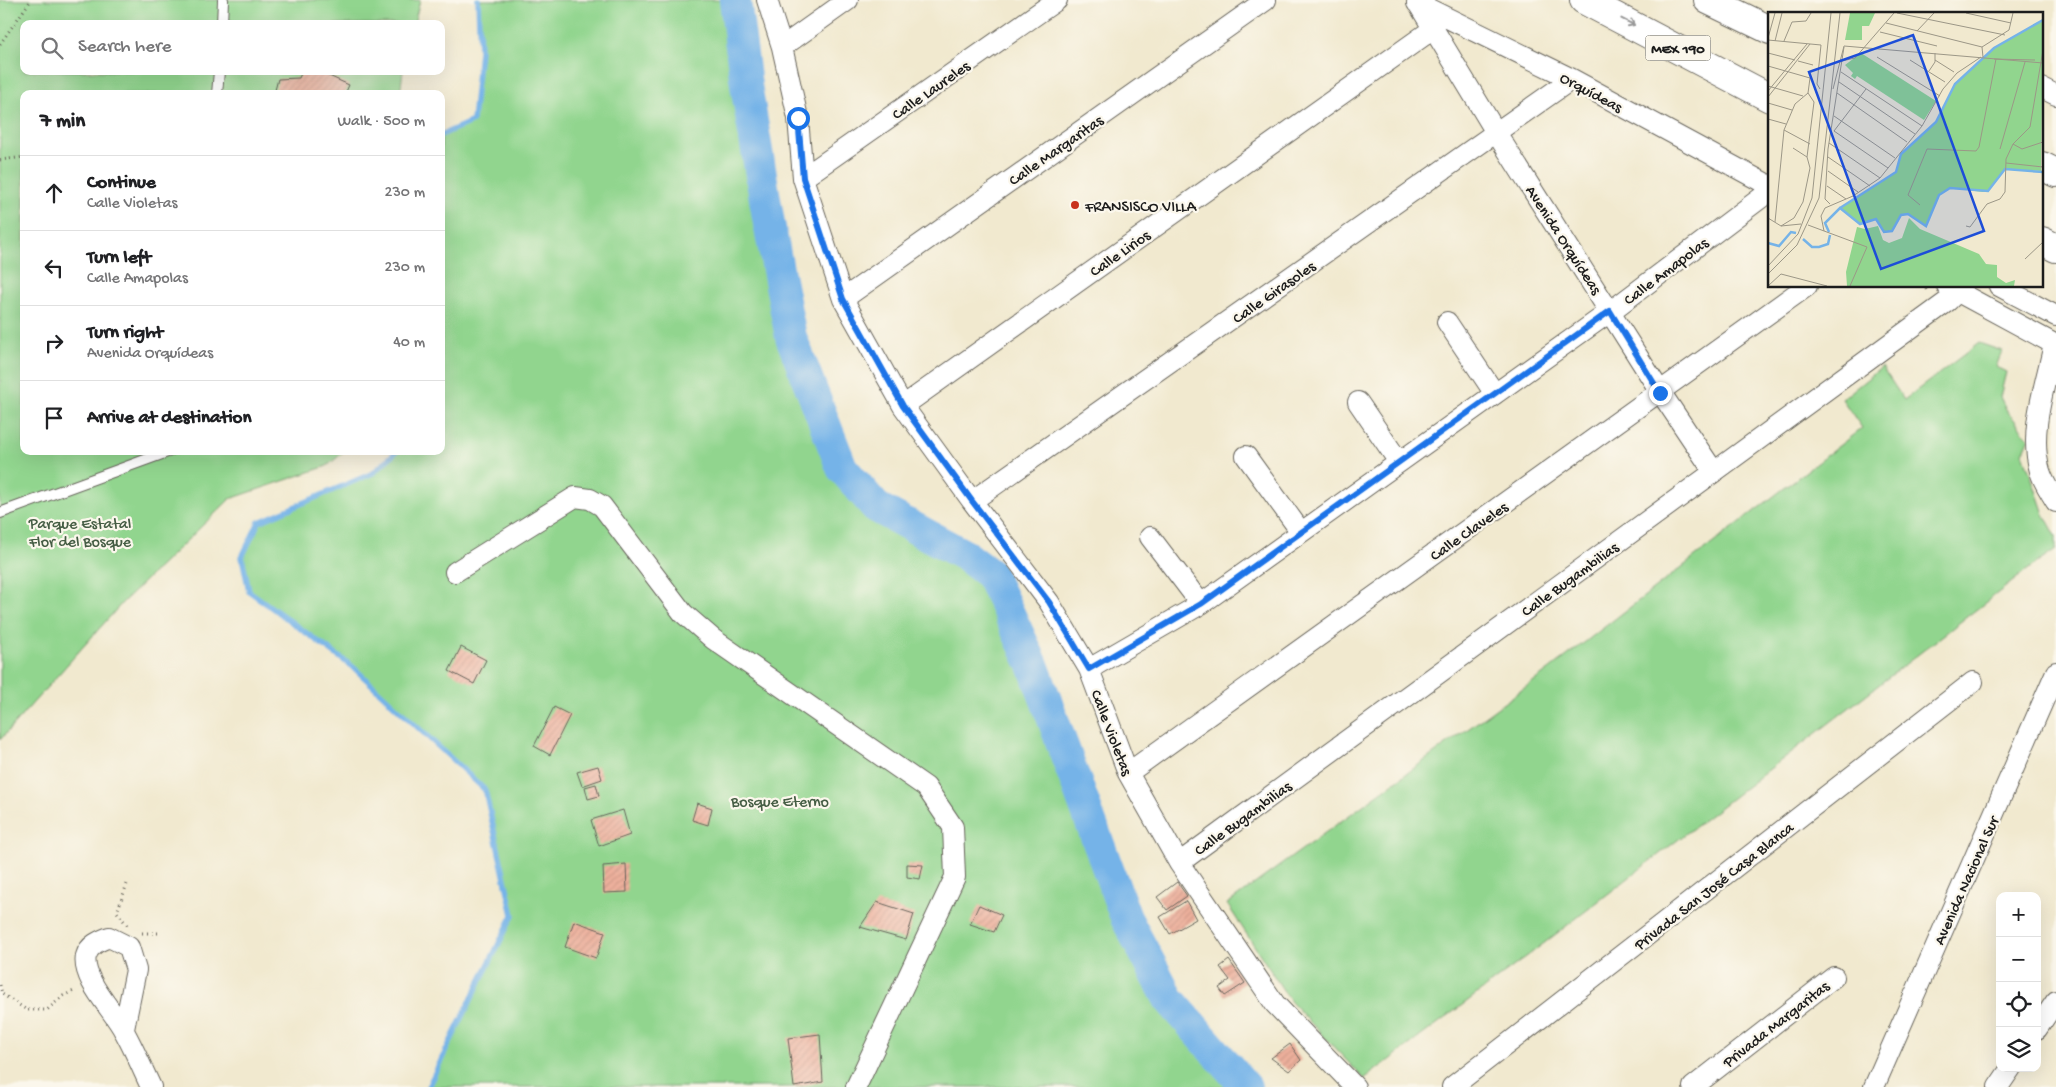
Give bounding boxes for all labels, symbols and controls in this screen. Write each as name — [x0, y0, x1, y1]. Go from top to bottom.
inset map — [1768, 12, 2044, 288]
one-way arrow — [1620, 18, 1635, 27]
search box — [20, 20, 445, 75]
icon: search — [38, 34, 66, 62]
text: Search here — [78, 36, 172, 59]
road number: MEX 190 — [1646, 36, 1710, 60]
street label: Calle Laureles — [889, 57, 975, 126]
street label: Orquídeas — [1556, 70, 1626, 119]
route start — [787, 107, 810, 130]
text: 7 min — [40, 110, 85, 135]
street label: Calle Margaritas — [1006, 112, 1109, 191]
text: Walk · 500 m — [338, 113, 425, 132]
text: Continue — [87, 172, 156, 195]
icon: ahead — [40, 179, 68, 207]
street label: Avenida Orquídeas — [1520, 183, 1605, 300]
text: 230 m — [385, 184, 425, 203]
text: Calle Violetas — [87, 195, 177, 214]
marker: FRANSISCO VILLA — [1069, 199, 1081, 211]
place label: FRANSISCO VILLA — [1084, 199, 1198, 218]
street label: Calle Lirios — [1087, 227, 1156, 283]
street label: Calle Amapolas — [1621, 234, 1714, 311]
text: Turn left — [87, 247, 151, 270]
icon: left — [40, 254, 68, 282]
street label: Calle Girasoles — [1230, 258, 1321, 329]
text: 230 m — [385, 259, 425, 278]
text: Calle Amapolas — [87, 270, 188, 289]
text: Turn right — [87, 322, 163, 345]
icon: right — [40, 329, 68, 357]
text: 40 m — [393, 334, 425, 353]
text: Avenida Orquídeas — [87, 345, 213, 364]
route end — [1649, 382, 1672, 405]
icon: arrive — [40, 404, 68, 432]
text: Arrive at destination — [87, 407, 251, 430]
street label: Calle Claveles — [1427, 498, 1514, 567]
park label: Parque Estatal Flor del Bosque — [28, 516, 132, 553]
street label: Calle Bugambilias — [1519, 539, 1624, 622]
street label: Calle Violetas — [1085, 688, 1135, 780]
street label: Calle Bugambilias — [1192, 778, 1297, 861]
park label: Bosque Eterno — [730, 794, 829, 813]
street label: Avenida Nacional Sur — [1931, 813, 2006, 949]
street label: Privada San José Casa Blanca — [1631, 819, 1799, 956]
map controls — [1996, 892, 2041, 1072]
button: + — [1996, 892, 2041, 937]
button: − — [1996, 937, 2041, 982]
street label: Privada Margaritas — [1719, 978, 1835, 1074]
button: locate — [1996, 982, 2041, 1027]
button: layers — [1996, 1027, 2041, 1072]

